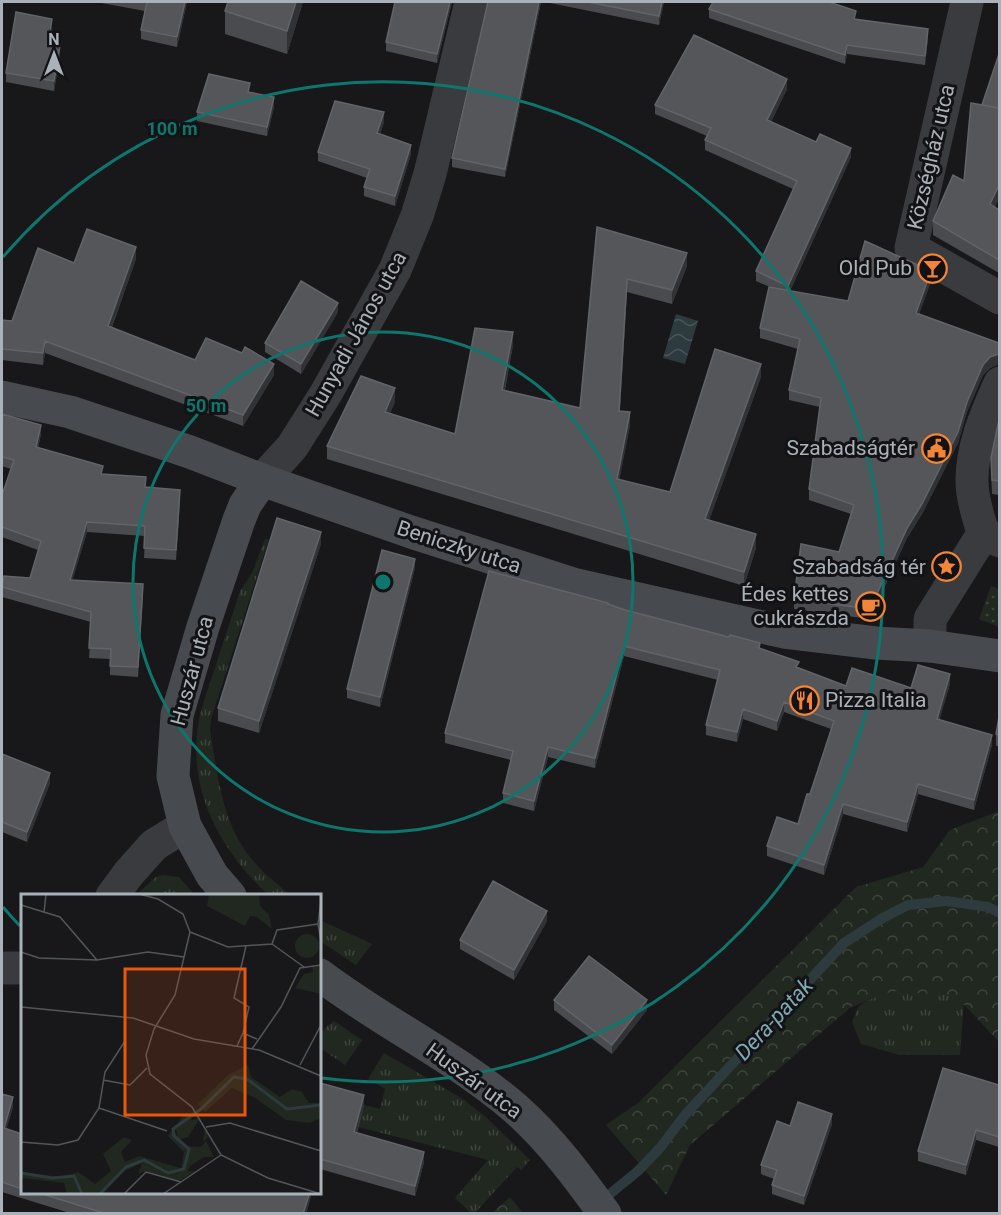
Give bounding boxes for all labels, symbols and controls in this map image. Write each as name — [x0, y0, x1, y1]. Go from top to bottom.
north arrow — [24, 24, 84, 84]
text: N — [48, 30, 60, 49]
street label: Községház utca — [903, 82, 959, 232]
text: 100 m — [146, 118, 198, 139]
street label: Hunyadi János utca — [301, 247, 411, 421]
bar icon: Old Pub — [917, 252, 949, 284]
place label: Old Pub — [839, 256, 912, 280]
text: 50 m — [186, 395, 226, 416]
public building icon: Szabadságtér — [920, 432, 952, 464]
place label: Szabadságtér — [786, 436, 915, 460]
street label: Beniczky utca — [394, 516, 524, 578]
place icon: Szabadság tér — [931, 551, 963, 583]
place label: Szabadság tér — [792, 555, 926, 579]
centre of rings — [373, 572, 393, 592]
place label: Édes kettes cukrászda — [741, 582, 849, 630]
cafe icon: Édes kettes cukrászda — [854, 590, 886, 622]
street label: Huszár utca — [166, 614, 218, 728]
restaurant icon: Pizza Italia — [788, 684, 820, 716]
place label: Pizza Italia — [825, 688, 926, 712]
inset map — [21, 894, 321, 1194]
water label: Dera-patak — [730, 972, 819, 1065]
street label: Huszár utca — [421, 1038, 527, 1124]

